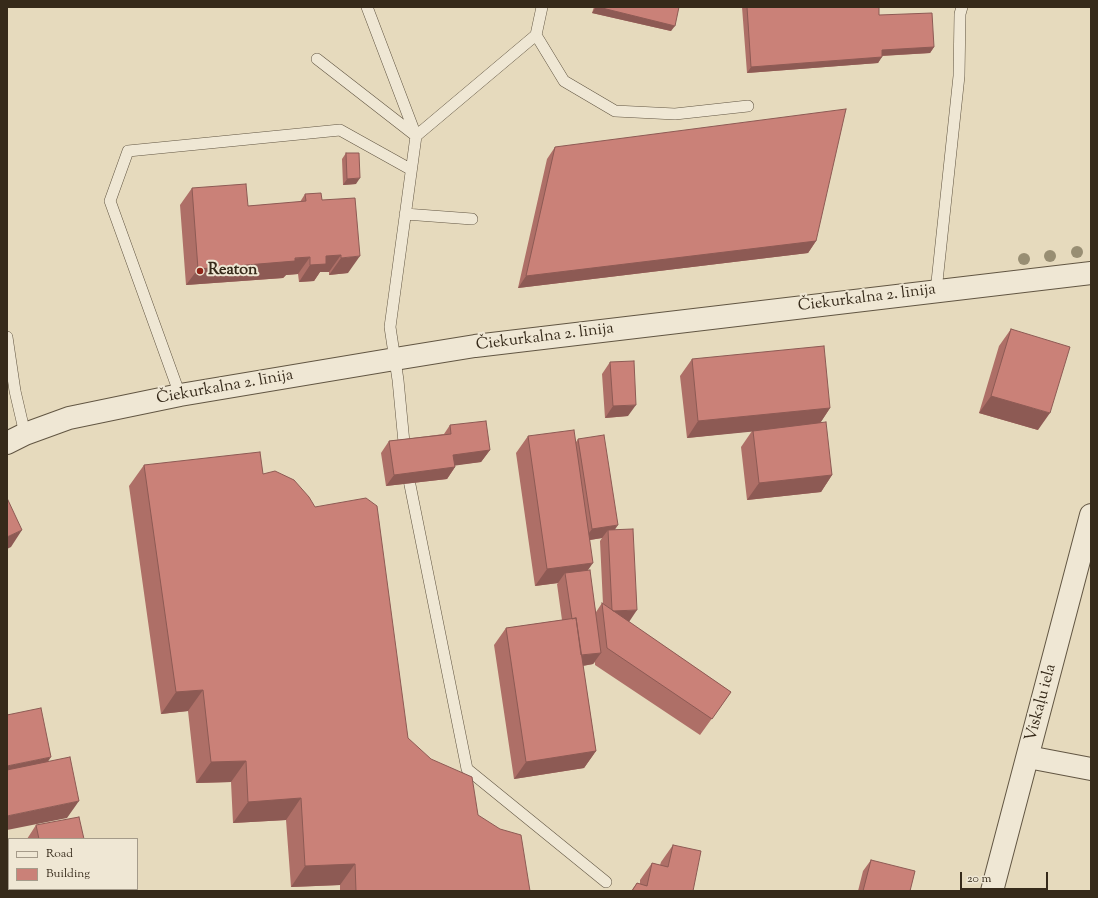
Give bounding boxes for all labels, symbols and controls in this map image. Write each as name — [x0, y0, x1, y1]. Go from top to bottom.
place label: Reaton — [208, 261, 257, 281]
marker: Reaton — [195, 266, 205, 276]
street label: Čiekurkalna 2. līnija — [797, 281, 937, 317]
street label: Čiekurkalna 2. līnija — [475, 320, 615, 356]
street label: Čiekurkalna 2. līnija — [155, 367, 295, 409]
street label: Viskaļu iela — [1022, 662, 1062, 744]
legend — [8, 838, 138, 890]
text: Road — [46, 845, 73, 863]
scale bar — [962, 864, 1050, 890]
text: Building — [46, 865, 90, 883]
text: 20 m — [967, 870, 991, 888]

